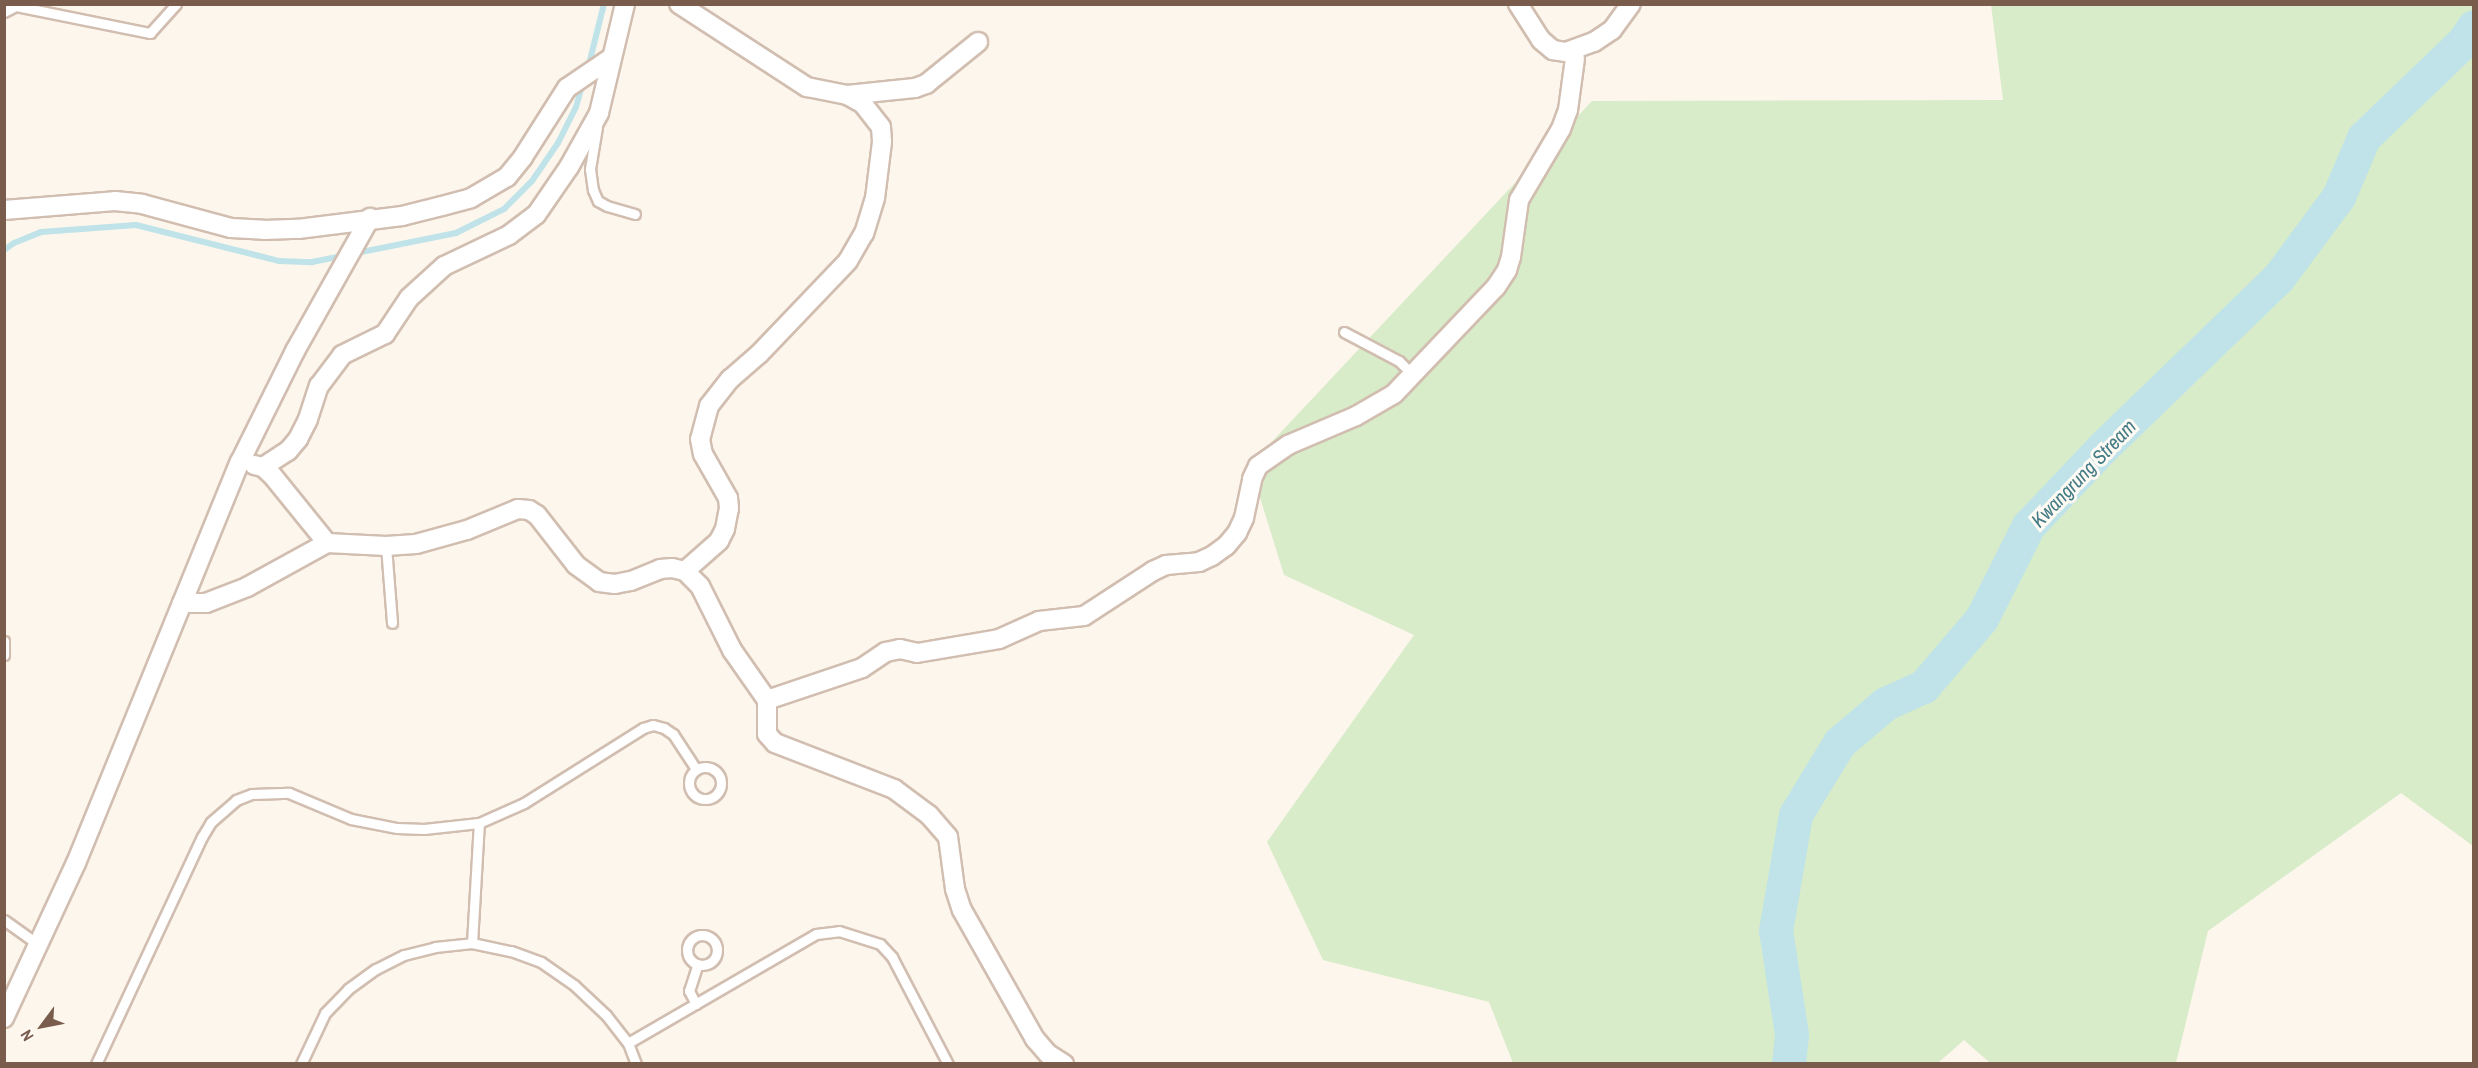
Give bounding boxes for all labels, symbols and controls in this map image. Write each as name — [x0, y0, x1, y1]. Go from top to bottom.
water label: Kwangrung Stream — [2026, 414, 2140, 532]
north arrow — [12, 996, 72, 1056]
text: N — [15, 1026, 39, 1045]

